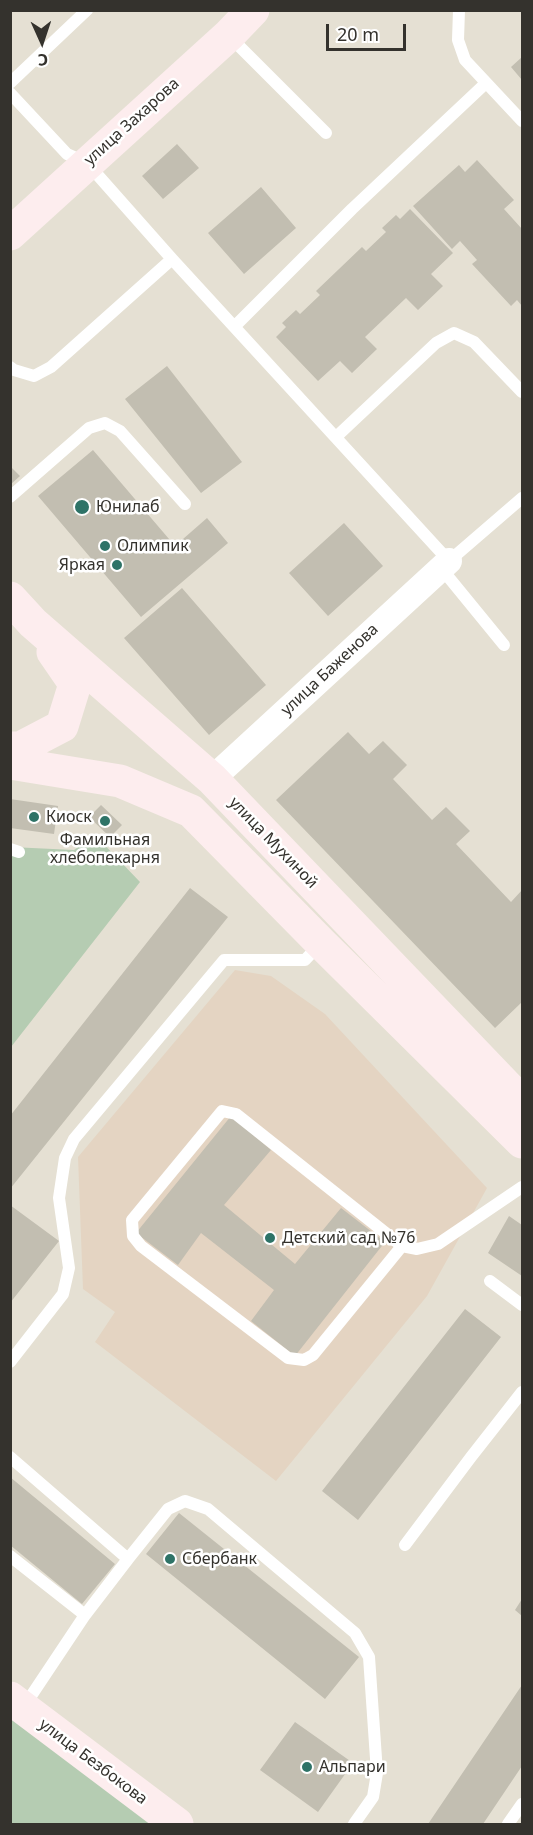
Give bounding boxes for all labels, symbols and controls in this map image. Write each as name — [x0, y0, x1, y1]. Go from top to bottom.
north arrow — [12, 12, 72, 72]
scale bar — [329, 12, 408, 50]
text: 20 m — [337, 22, 379, 46]
text: С — [37, 49, 49, 71]
street label: улица Захарова — [81, 74, 183, 170]
place label: Юнилаб — [96, 497, 160, 517]
marker: Юнилаб — [73, 498, 91, 516]
place label: Олимпик — [117, 536, 189, 556]
marker: Олимпик — [98, 539, 112, 553]
place label: Яркая — [59, 555, 105, 575]
marker: Яркая — [110, 558, 124, 572]
street label: улица Баженова — [277, 620, 383, 720]
street label: улица Мухиной — [225, 793, 321, 893]
place label: Киоск — [46, 807, 92, 827]
marker: Киоск — [27, 810, 41, 824]
marker: Фамильная хлебопекарня — [98, 814, 112, 828]
place label: Фамильная хлебопекарня — [50, 830, 160, 868]
place label: Детский сад №76 — [282, 1228, 415, 1248]
marker: Детский сад №76 — [263, 1231, 277, 1245]
place label: Сбербанк — [182, 1549, 257, 1569]
marker: Сбербанк — [163, 1552, 177, 1566]
street label: улица Безбокова — [35, 1715, 151, 1809]
place label: Альпари — [319, 1757, 386, 1777]
marker: Альпари — [300, 1760, 314, 1774]

